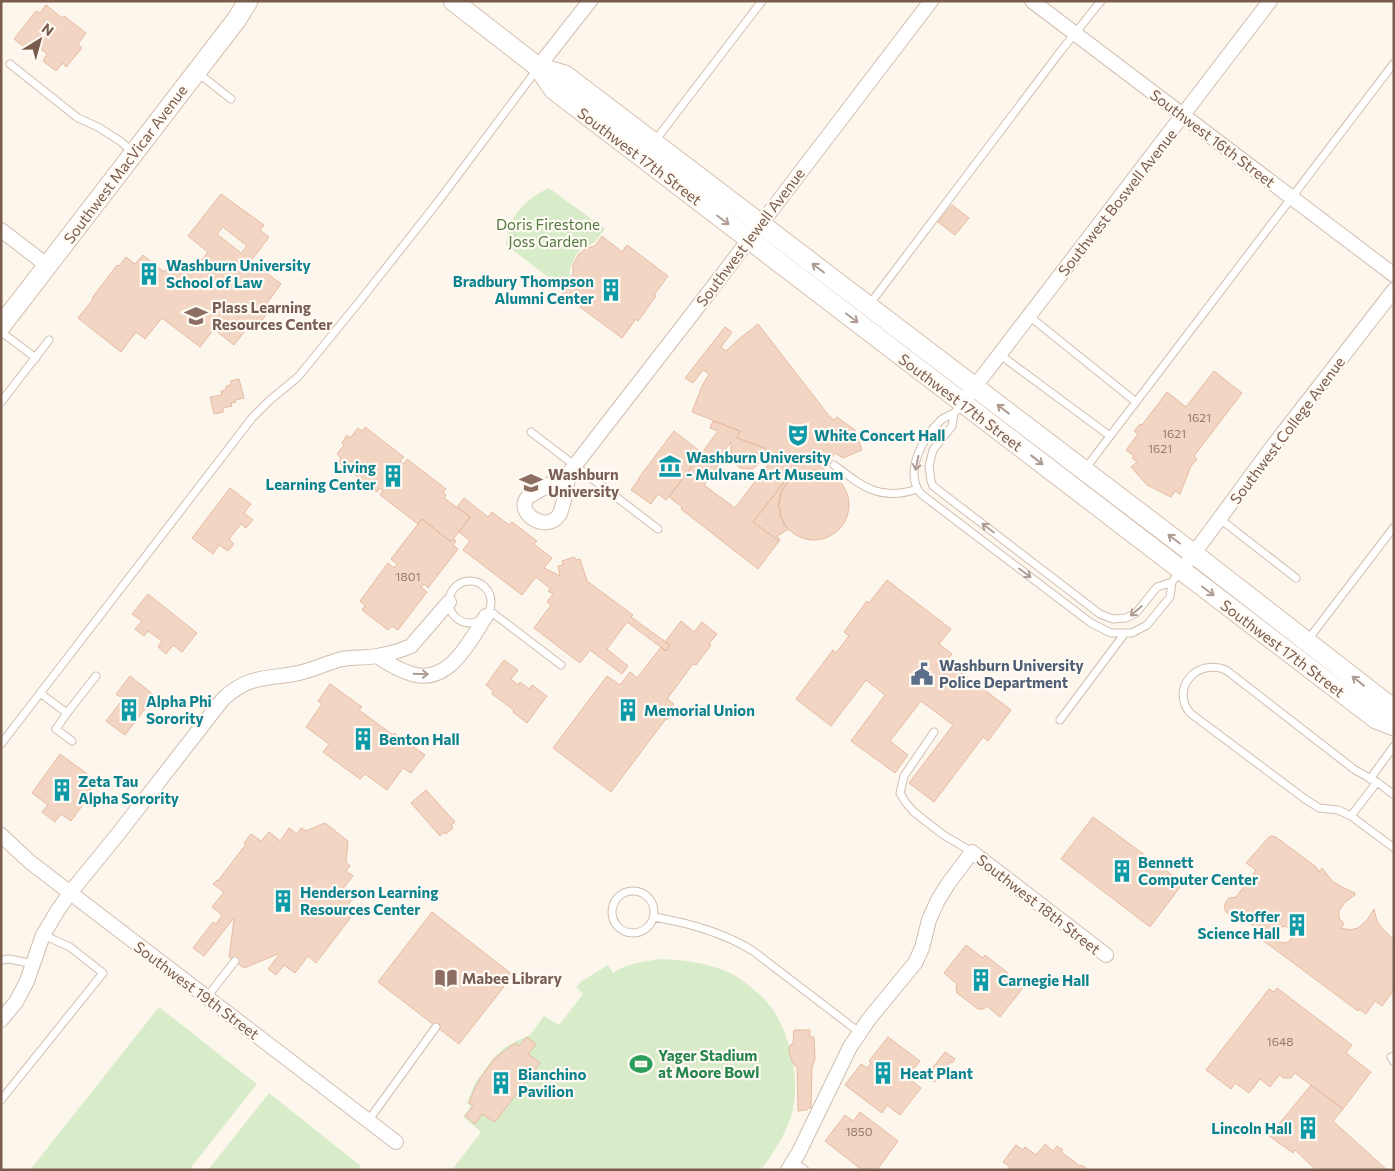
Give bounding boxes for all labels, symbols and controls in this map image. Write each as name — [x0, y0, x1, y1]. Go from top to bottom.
north arrow — [15, 15, 65, 65]
text: N — [39, 19, 57, 39]
street label: Southwest MacVicar Avenue — [59, 81, 191, 247]
street label: Southwest 16th Street — [1147, 85, 1279, 191]
street label: Southwest 17th Street — [574, 104, 706, 208]
street label: Southwest Boswell Avenue — [1054, 125, 1180, 279]
street label: Southwest Jewell Avenue — [692, 164, 808, 310]
one-way arrow — [716, 214, 729, 225]
park label: Doris Firestone Joss Garden — [496, 215, 600, 250]
place label: Washburn University School of Law — [166, 256, 312, 291]
building icon: Washburn University School of Law — [136, 261, 162, 287]
one-way arrow — [811, 263, 825, 273]
place label: Bradbury Thompson Alumni Center — [453, 272, 594, 307]
building icon: Bradbury Thompson Alumni Center — [598, 277, 624, 303]
place label: Plass Learning Resources Center — [212, 298, 332, 333]
school or university icon: Plass Learning Resources Center — [183, 303, 209, 329]
one-way arrow — [846, 313, 859, 324]
street label: Southwest 17th Street — [895, 350, 1027, 454]
street label: Southwest College Avenue — [1226, 353, 1348, 507]
one-way arrow — [997, 403, 1010, 414]
house number: 1621 — [1187, 410, 1211, 424]
theatre icon: White Concert Hall — [785, 422, 811, 448]
place label: White Concert Hall — [814, 426, 945, 444]
house number: 1621 — [1162, 426, 1186, 440]
house number: 1621 — [1148, 441, 1172, 455]
place label: Washburn University - Mulvane Art Museum — [686, 448, 843, 483]
museum icon: Washburn University - Mulvane Art Museum — [657, 453, 683, 479]
one-way arrow — [1030, 454, 1043, 465]
one-way arrow — [911, 455, 921, 471]
place label: Living Learning Center — [265, 458, 376, 493]
building icon: Living Learning Center — [380, 463, 406, 489]
place label: Washburn University — [548, 465, 620, 500]
school or university icon: Washburn University — [518, 470, 544, 496]
one-way arrow — [981, 523, 995, 533]
one-way arrow — [1167, 534, 1181, 544]
one-way arrow — [1018, 567, 1031, 578]
house number: 1801 — [395, 569, 421, 583]
one-way arrow — [1201, 585, 1214, 596]
street label: Southwest 17th Street — [1217, 596, 1349, 700]
one-way arrow — [1129, 605, 1142, 616]
place label: Washburn University Police Department — [939, 656, 1085, 691]
public building icon: Washburn University Police Department — [909, 661, 935, 687]
one-way arrow — [412, 670, 428, 679]
one-way arrow — [1351, 676, 1365, 686]
place label: Alpha Phi Sorority — [146, 692, 212, 727]
building icon: Alpha Phi Sorority — [116, 697, 142, 723]
building icon: Memorial Union — [615, 697, 641, 723]
place label: Memorial Union — [644, 701, 755, 719]
building icon: Benton Hall — [350, 726, 376, 752]
place label: Benton Hall — [379, 730, 460, 748]
place label: Zeta Tau Alpha Sorority — [78, 772, 180, 807]
building icon: Zeta Tau Alpha Sorority — [49, 777, 75, 803]
street label: Southwest 18th Street — [974, 850, 1104, 958]
place label: Bennett Computer Center — [1138, 853, 1258, 888]
building icon: Bennett Computer Center — [1109, 858, 1135, 884]
place label: Henderson Learning Resources Center — [300, 883, 438, 918]
building icon: Henderson Learning Resources Center — [270, 888, 296, 914]
place label: Stoffer Science Hall — [1198, 907, 1280, 942]
building icon: Stoffer Science Hall — [1284, 912, 1310, 938]
street label: Southwest 19th Street — [131, 937, 263, 1043]
library icon: Mabee Library — [433, 965, 459, 991]
building icon: Carnegie Hall — [968, 967, 994, 993]
place label: Mabee Library — [462, 969, 563, 987]
place label: Carnegie Hall — [998, 971, 1089, 989]
house number: 1648 — [1267, 1034, 1293, 1048]
place label: Yager Stadium at Moore Bowl — [658, 1046, 759, 1081]
sports icon: Yager Stadium at Moore Bowl — [628, 1051, 654, 1077]
building icon: Heat Plant — [870, 1060, 896, 1086]
place label: Heat Plant — [900, 1064, 973, 1082]
place label: Bianchino Pavilion — [518, 1065, 586, 1100]
building icon: Bianchino Pavilion — [488, 1070, 514, 1096]
building icon: Lincoln Hall — [1295, 1115, 1321, 1141]
place label: Lincoln Hall — [1211, 1119, 1292, 1137]
house number: 1850 — [845, 1124, 873, 1138]

